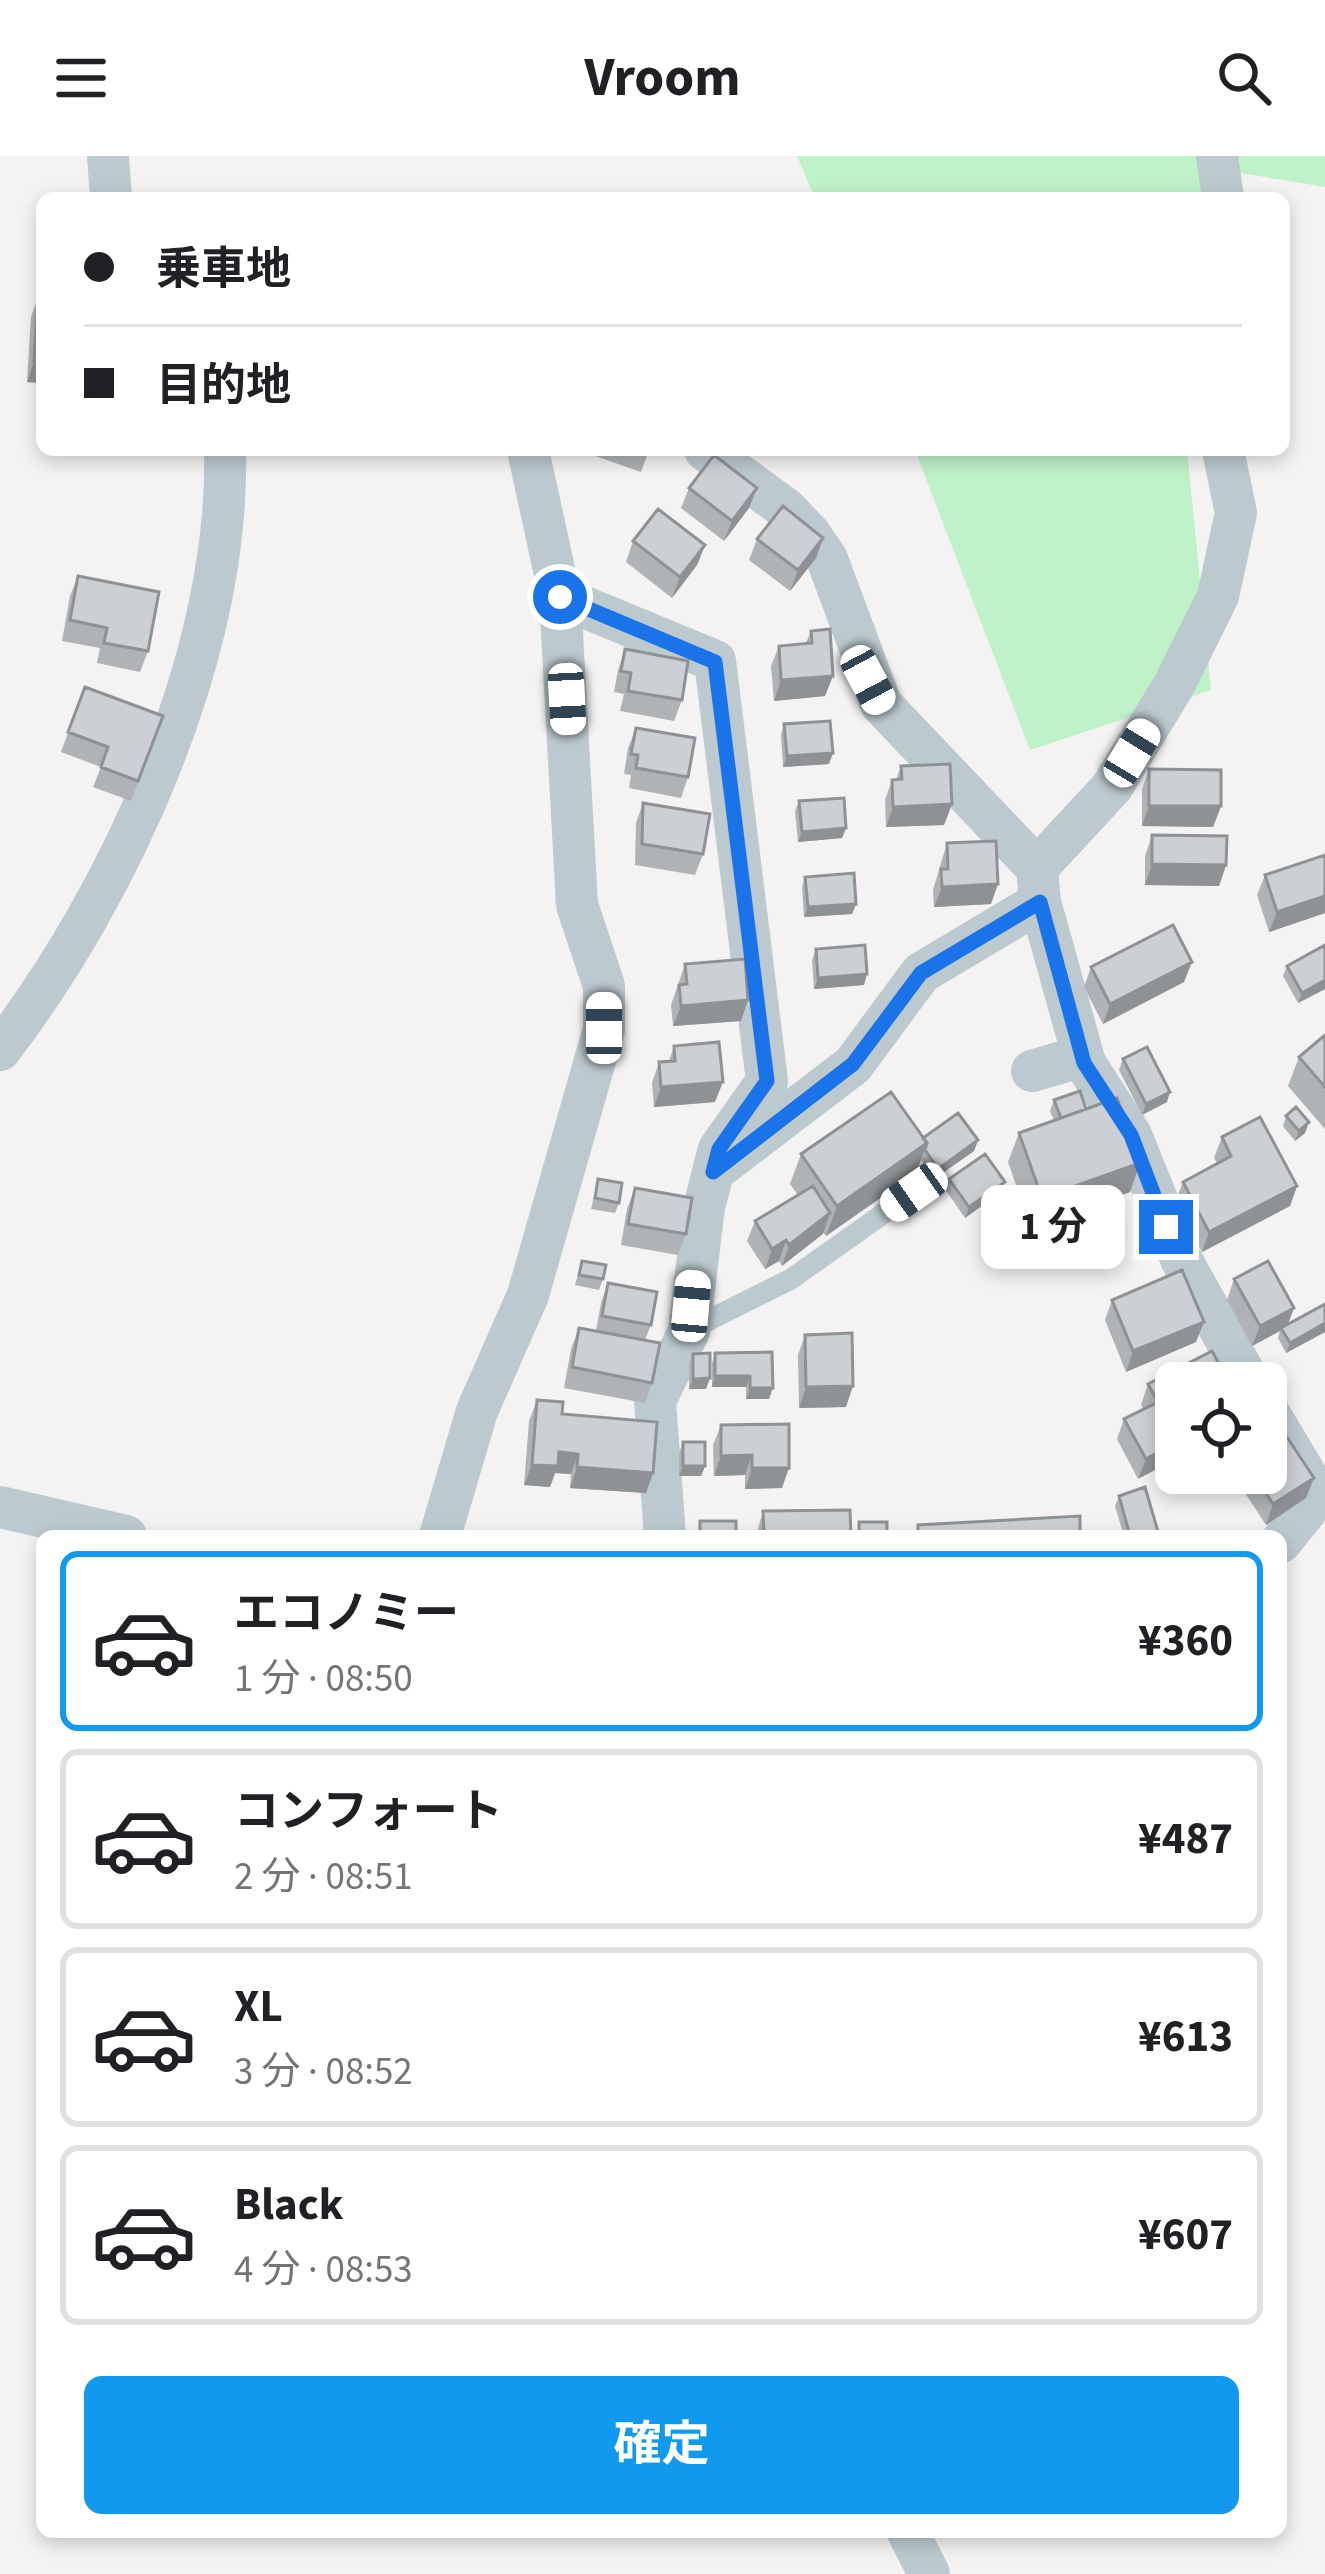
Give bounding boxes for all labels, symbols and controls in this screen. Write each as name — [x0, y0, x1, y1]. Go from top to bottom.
text: Vroom — [584, 40, 741, 117]
icon: menu — [48, 45, 114, 111]
icon: search — [1211, 45, 1277, 111]
text: 乗車地 — [156, 238, 291, 302]
text: 目的地 — [156, 354, 291, 418]
route start — [533, 570, 587, 624]
car — [835, 640, 901, 720]
car — [547, 662, 587, 736]
car — [1098, 713, 1166, 793]
car — [586, 992, 622, 1064]
car — [874, 1157, 954, 1227]
callout: 1 分 — [980, 1185, 1124, 1269]
text: 1 分 — [1019, 1199, 1087, 1255]
route end — [1139, 1200, 1193, 1254]
car — [670, 1269, 712, 1343]
map controls — [1155, 1362, 1287, 1494]
button: locate — [1155, 1362, 1287, 1494]
text: エコノミー — [234, 1582, 459, 1646]
icon: car — [90, 1587, 198, 1695]
text: ¥360 — [1138, 1609, 1233, 1673]
text: 1 分 · 08:50 — [234, 1651, 413, 1707]
text: コンフォート — [234, 1780, 503, 1844]
icon: car — [90, 1785, 198, 1893]
text: ¥487 — [1138, 1807, 1233, 1871]
text: 2 分 · 08:51 — [234, 1849, 413, 1905]
text: XL — [234, 1975, 283, 2039]
icon: car — [90, 1983, 198, 2091]
text: ¥613 — [1138, 2005, 1233, 2069]
text: 3 分 · 08:52 — [234, 2044, 413, 2100]
text: Black — [234, 2173, 344, 2237]
icon: car — [90, 2181, 198, 2289]
text: ¥607 — [1138, 2203, 1233, 2267]
text: 4 分 · 08:53 — [234, 2242, 413, 2298]
button: 確定 — [84, 2376, 1239, 2514]

